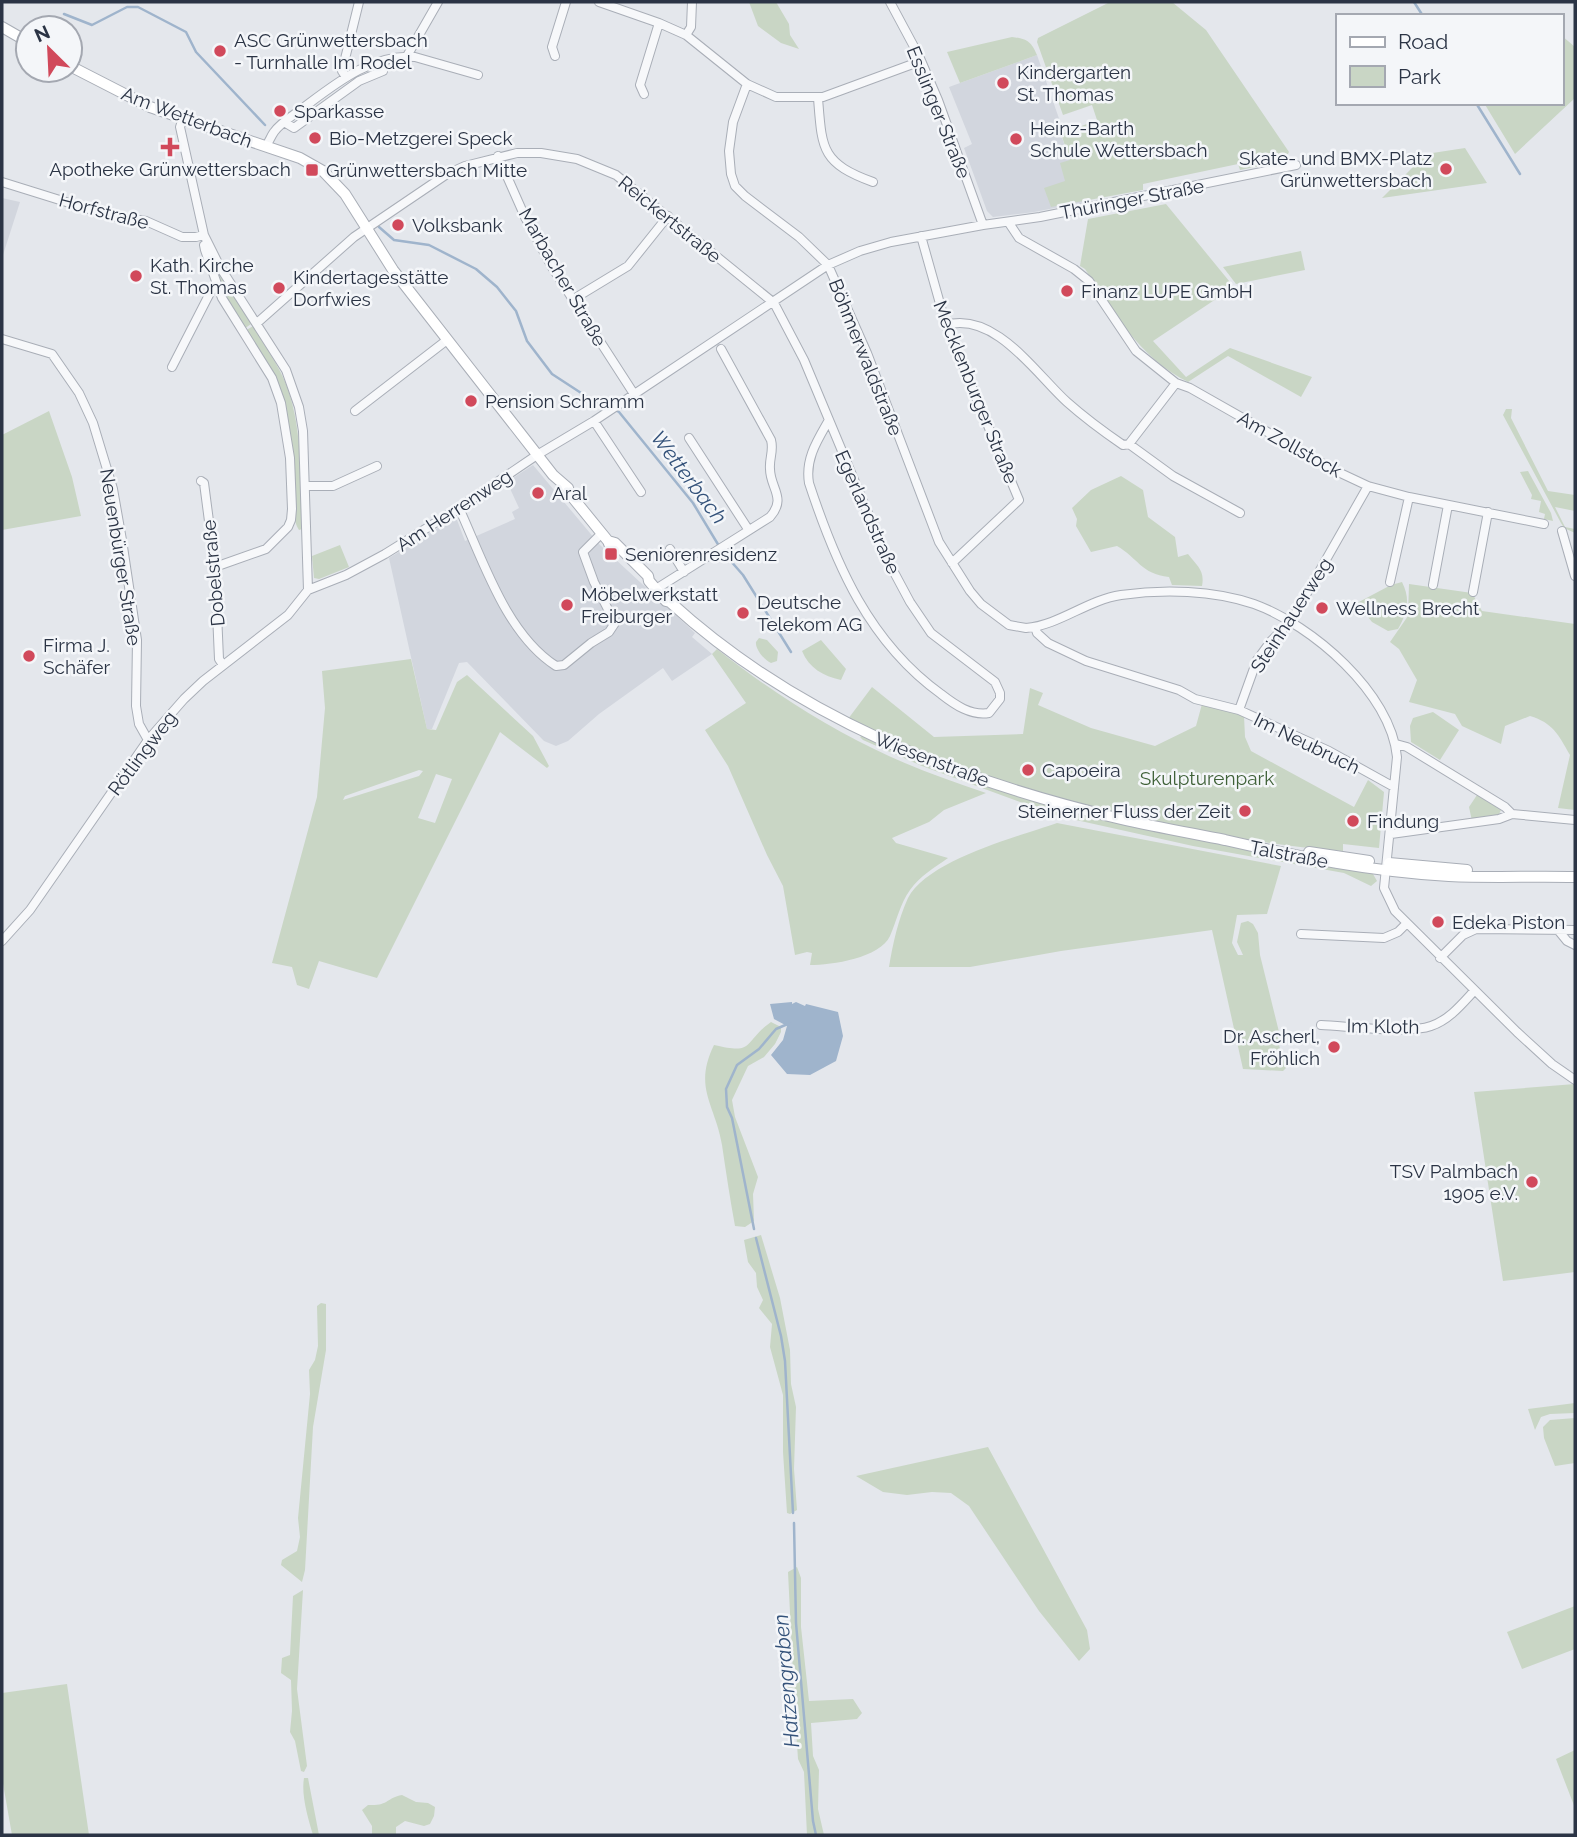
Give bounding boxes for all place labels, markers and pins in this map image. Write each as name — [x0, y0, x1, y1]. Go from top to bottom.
place label: ASC Grünwettersbach - Turnhalle Im Rodel — [234, 29, 428, 73]
marker: ASC Grünwettersbach - Turnhalle Im Rodel — [212, 43, 228, 59]
place label: Kindergarten St. Thomas — [1017, 61, 1131, 105]
marker: Kindergarten St. Thomas — [995, 75, 1011, 91]
place label: Sparkasse — [294, 100, 384, 122]
marker: Sparkasse — [272, 103, 288, 119]
place label: Heinz-Barth Schule Wettersbach — [1030, 117, 1208, 161]
place label: Bio-Metzgerei Speck — [329, 127, 513, 149]
marker: Bio-Metzgerei Speck — [307, 130, 323, 146]
marker: Heinz-Barth Schule Wettersbach — [1008, 131, 1024, 147]
marker: Apotheke Grünwettersbach — [162, 139, 178, 155]
place label: Skate- und BMX-Platz Grünwettersbach — [1239, 147, 1432, 191]
place label: Apotheke Grünwettersbach — [49, 158, 291, 180]
place label: Grünwettersbach Mitte — [326, 159, 527, 181]
marker: Skate- und BMX-Platz Grünwettersbach — [1438, 161, 1454, 177]
marker: Grünwettersbach Mitte — [304, 162, 320, 178]
place label: Volksbank — [412, 214, 503, 236]
marker: Volksbank — [390, 217, 406, 233]
place label: Kath. Kirche St. Thomas — [150, 254, 254, 298]
place label: Kindertagesstätte Dorfwies — [293, 266, 448, 310]
marker: Kath. Kirche St. Thomas — [128, 268, 144, 284]
marker: Kindertagesstätte Dorfwies — [271, 280, 287, 296]
place label: Finanz LUPE GmbH — [1081, 280, 1253, 302]
marker: Finanz LUPE GmbH — [1059, 283, 1075, 299]
place label: Pension Schramm — [485, 390, 644, 412]
marker: Pension Schramm — [463, 393, 479, 409]
place label: Aral — [552, 482, 588, 504]
marker: Aral — [530, 485, 546, 501]
place label: Seniorenresidenz — [625, 543, 777, 565]
marker: Seniorenresidenz — [603, 546, 619, 562]
place label: Möbelwerkstatt Freiburger — [581, 583, 719, 627]
place label: Deutsche Telekom AG — [757, 591, 862, 635]
marker: Möbelwerkstatt Freiburger — [559, 597, 575, 613]
place label: Wellness Brecht — [1336, 597, 1480, 619]
marker: Wellness Brecht — [1314, 600, 1330, 616]
marker: Deutsche Telekom AG — [735, 605, 751, 621]
place label: Firma J. Schäfer — [43, 634, 110, 678]
marker: Firma J. Schäfer — [21, 648, 37, 664]
place label: Capoeira — [1042, 759, 1121, 781]
marker: Capoeira — [1020, 762, 1036, 778]
place label: Steinerner Fluss der Zeit — [1018, 800, 1232, 822]
marker: Steinerner Fluss der Zeit — [1237, 803, 1253, 819]
place label: Findung — [1367, 810, 1439, 832]
marker: Findung — [1345, 813, 1361, 829]
place label: Edeka Piston — [1452, 911, 1565, 933]
marker: Edeka Piston — [1430, 914, 1446, 930]
place label: Dr. Ascherl, Fröhlich — [1223, 1025, 1320, 1069]
marker: Dr. Ascherl, Fröhlich — [1326, 1039, 1342, 1055]
place label: TSV Palmbach 1905 e.V. — [1390, 1160, 1518, 1204]
marker: TSV Palmbach 1905 e.V. — [1524, 1174, 1540, 1190]

